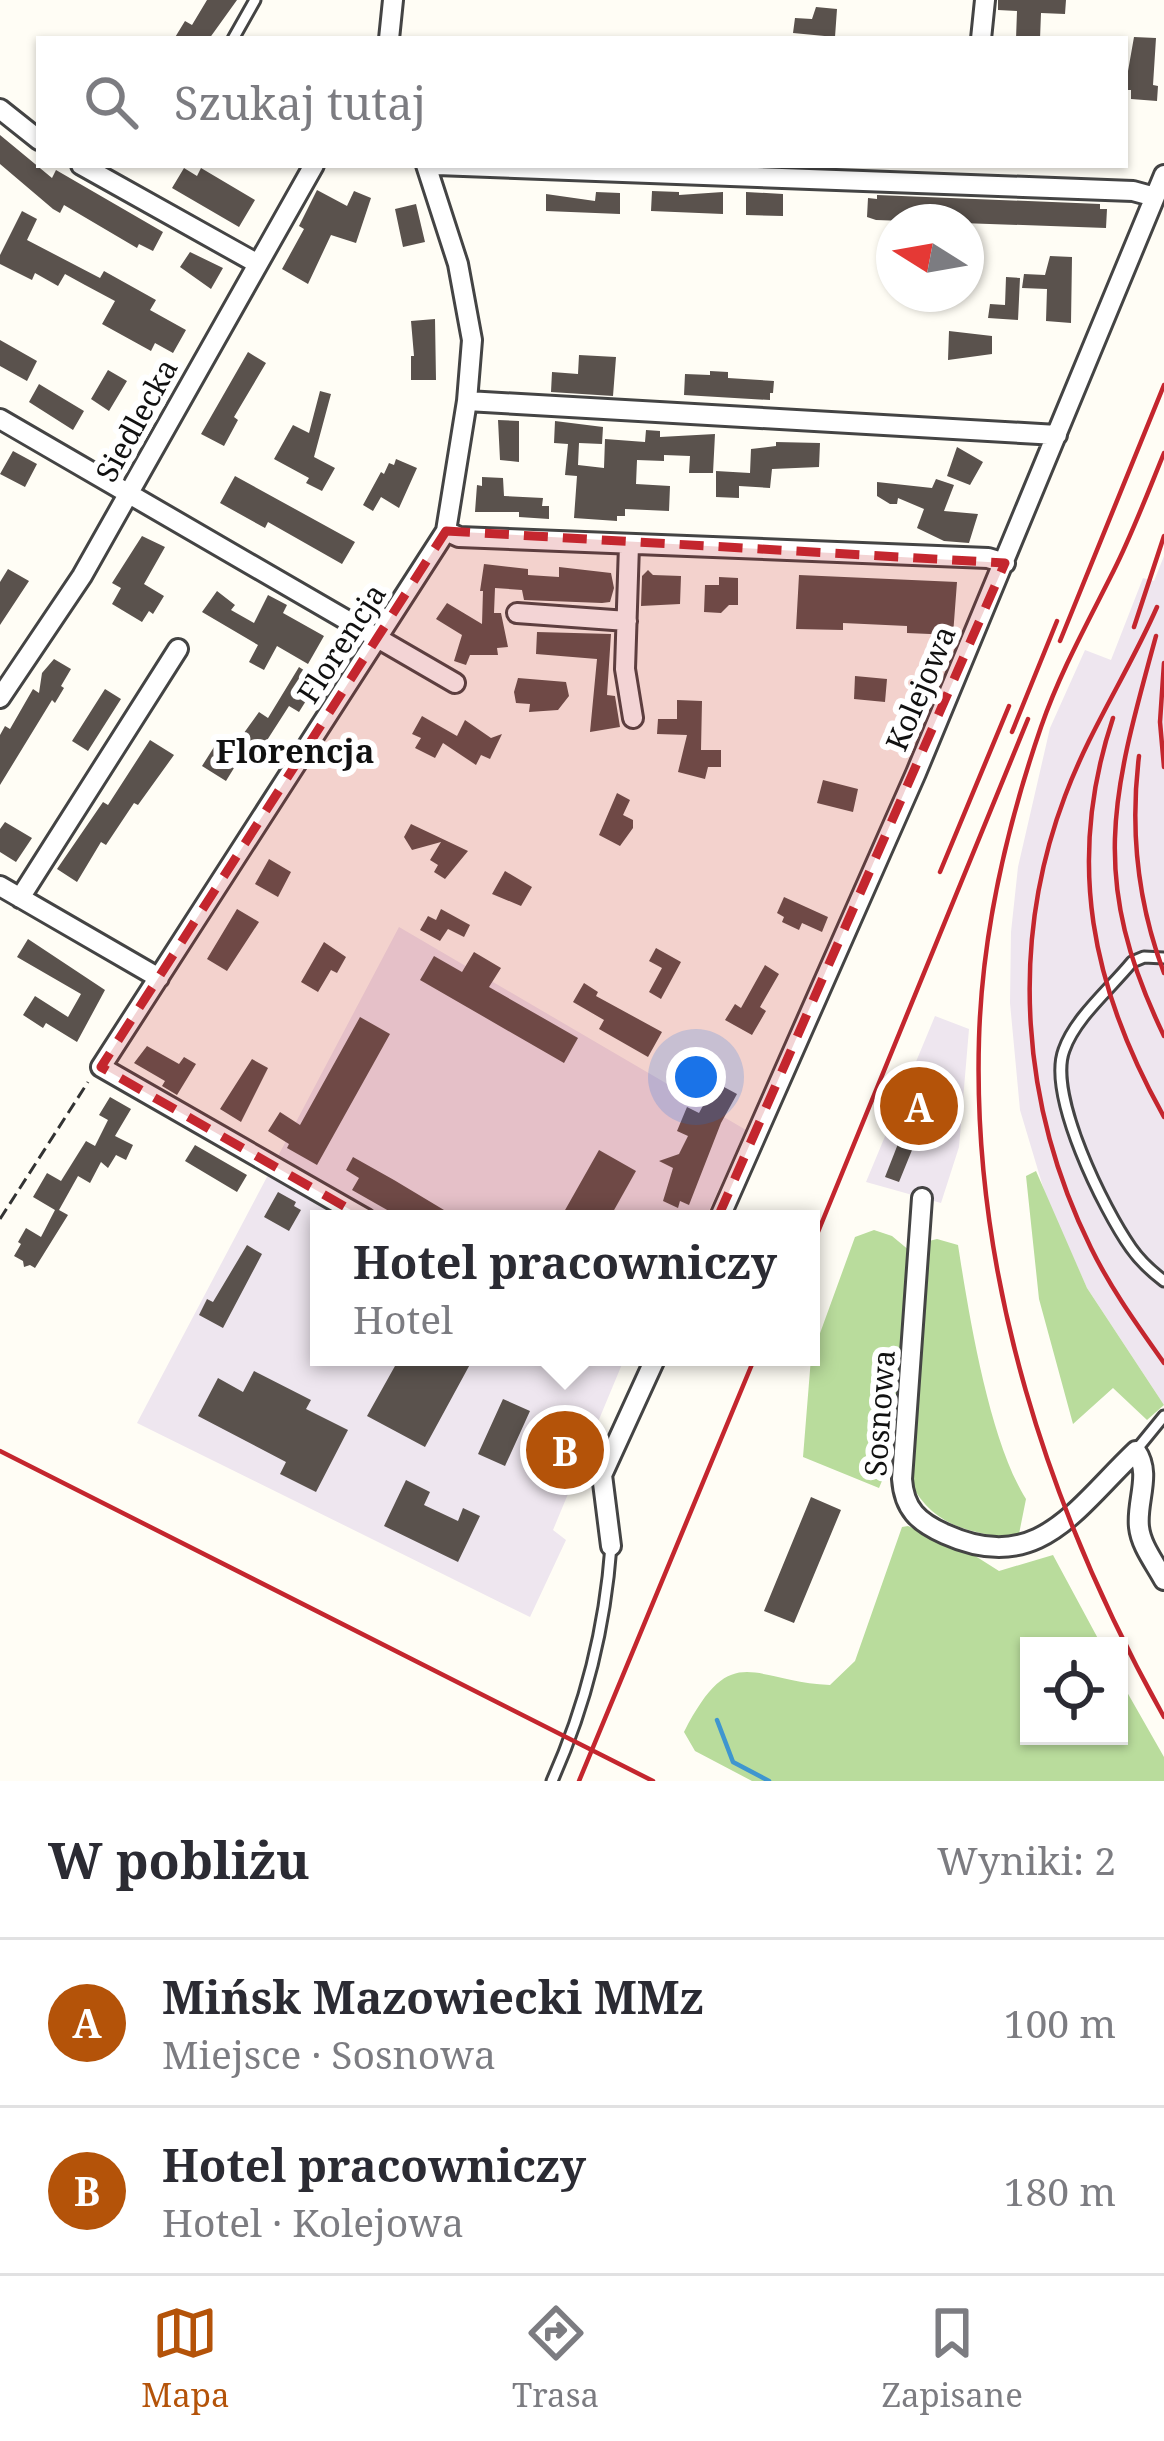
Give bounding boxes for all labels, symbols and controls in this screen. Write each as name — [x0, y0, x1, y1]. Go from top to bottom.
search box — [36, 36, 1128, 168]
icon: search — [78, 69, 144, 135]
text: Szukaj tutaj — [174, 72, 426, 133]
north arrow — [876, 204, 984, 312]
street label: Siedlecka — [85, 351, 187, 489]
street label: Florencja — [287, 575, 395, 711]
street label: Kolejowa — [875, 619, 965, 757]
district label: Florencja — [215, 728, 375, 773]
your location — [666, 1047, 726, 1107]
pin: A — [880, 1061, 958, 1151]
popup — [310, 1210, 820, 1366]
text: Hotel pracowniczy — [353, 1231, 777, 1292]
text: Hotel — [353, 1292, 453, 1345]
street label: Sosnowa — [854, 1348, 904, 1478]
pin: B — [526, 1405, 604, 1495]
map controls — [1020, 1637, 1128, 1745]
button: locate — [1020, 1637, 1128, 1745]
text: W pobliżu — [48, 1824, 310, 1894]
text: Wyniki: 2 — [937, 1833, 1116, 1886]
text: Mińsk Mazowiecki MMz — [162, 1966, 704, 2027]
text: A — [72, 1996, 102, 2049]
text: 100 m — [1004, 1996, 1116, 2049]
text: Miejsce · Sosnowa — [162, 2027, 496, 2080]
text: Hotel pracowniczy — [162, 2134, 586, 2195]
text: B — [74, 2164, 100, 2217]
text: 180 m — [1004, 2164, 1116, 2217]
text: Hotel · Kolejowa — [162, 2195, 464, 2248]
tab: Mapa — [141, 2300, 230, 2417]
tab: Trasa — [512, 2300, 599, 2417]
tab: Zapisane — [881, 2300, 1023, 2417]

